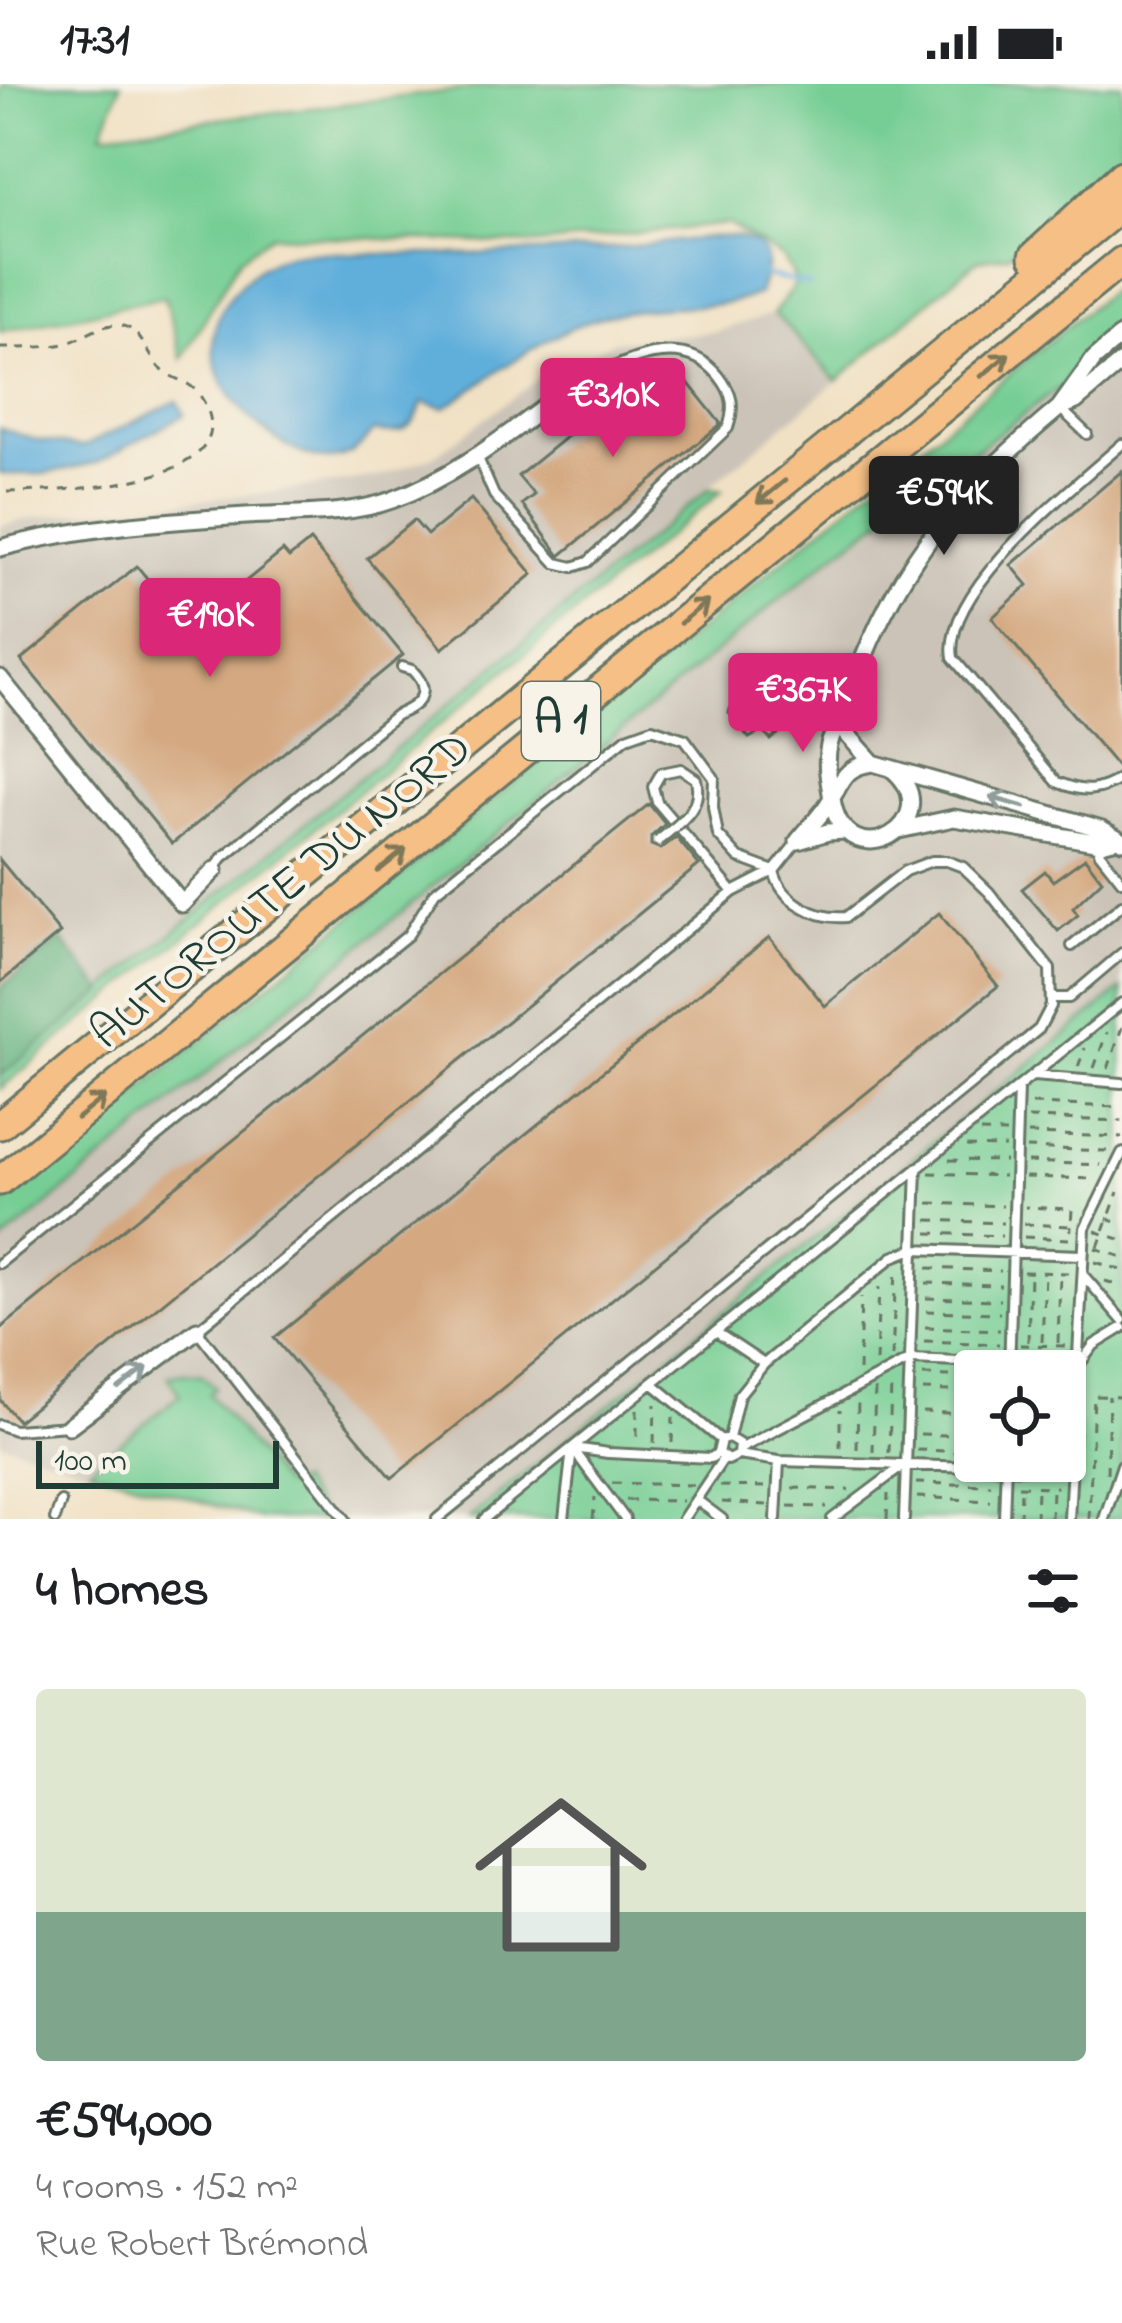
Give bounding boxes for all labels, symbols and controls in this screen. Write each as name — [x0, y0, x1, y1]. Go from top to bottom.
text: 17:31 — [60, 9, 130, 75]
one-way arrow — [979, 351, 1010, 379]
pin: €310K — [529, 358, 697, 460]
text: €310K — [567, 368, 659, 425]
pin: €594K — [860, 456, 1028, 558]
text: €594K — [896, 466, 992, 523]
one-way arrow — [756, 478, 787, 506]
pin: €190K — [126, 578, 294, 680]
text: €190K — [166, 588, 254, 645]
one-way arrow — [677, 600, 709, 626]
pin: €367K — [719, 653, 887, 755]
text: €367K — [755, 663, 851, 720]
road number: A 1 — [522, 682, 600, 760]
street label: AUTOROUTE DU NORD — [76, 716, 488, 1068]
one-way arrow — [989, 789, 1027, 811]
one-way arrow — [376, 846, 407, 874]
one-way arrow — [75, 1094, 106, 1122]
map controls — [954, 1350, 1086, 1482]
button: locate — [954, 1350, 1086, 1482]
one-way arrow — [116, 1366, 149, 1391]
scale bar — [36, 1435, 279, 1488]
text: 100 m — [54, 1438, 127, 1486]
text: 4 homes — [36, 1554, 209, 1629]
icon: filters — [1020, 1558, 1086, 1624]
icon: home — [453, 1767, 669, 1983]
text: €594,000 — [36, 2085, 212, 2160]
text: 4 rooms · 152 m² — [36, 2160, 298, 2217]
text: Rue Robert Brémond — [36, 2217, 368, 2274]

